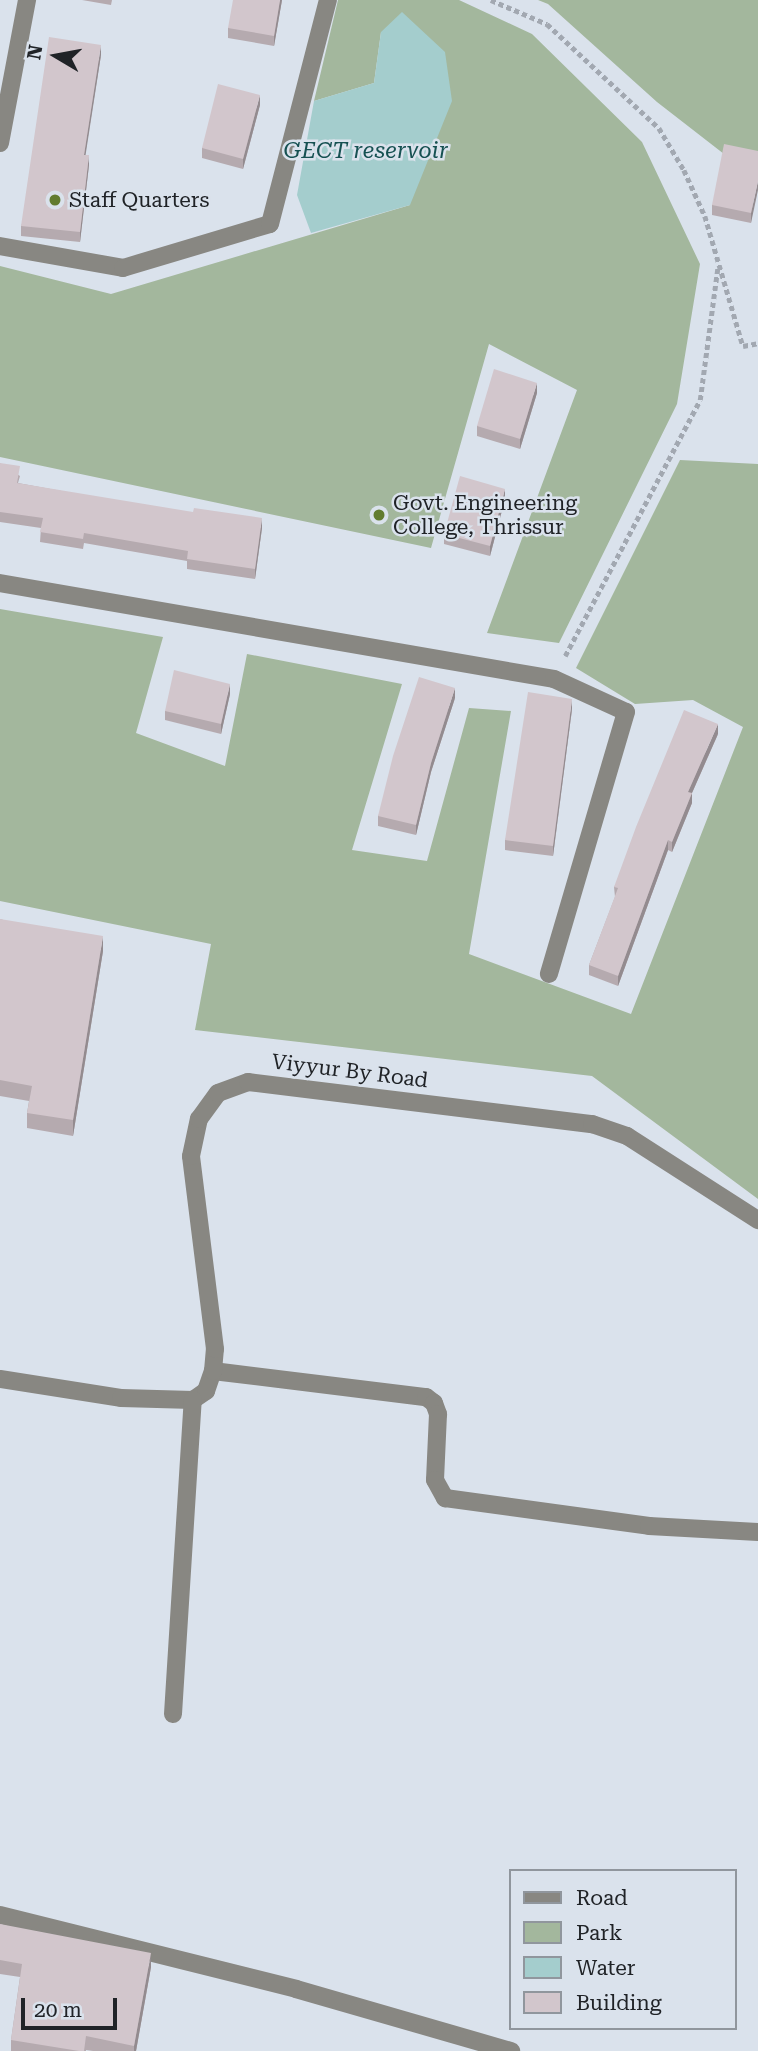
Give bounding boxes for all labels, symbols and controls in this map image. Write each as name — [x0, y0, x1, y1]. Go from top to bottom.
north arrow — [21, 21, 91, 91]
text: N — [22, 43, 47, 61]
water label: GECT reservoir — [284, 137, 448, 165]
place label: Staff Quarters — [69, 187, 209, 213]
marker: Staff Quarters — [47, 192, 63, 208]
place label: Govt. Engineering College, Thrissur — [393, 490, 577, 540]
marker: Govt. Engineering College, Thrissur — [371, 507, 387, 523]
street label: Viyyur By Road — [270, 1049, 430, 1093]
legend — [510, 1869, 737, 2030]
text: Road — [576, 1886, 628, 1910]
text: Park — [576, 1921, 622, 1945]
text: Water — [576, 1956, 635, 1980]
scale bar — [24, 1984, 121, 2028]
text: Building — [576, 1991, 662, 2015]
text: 20 m — [34, 1998, 82, 2022]

